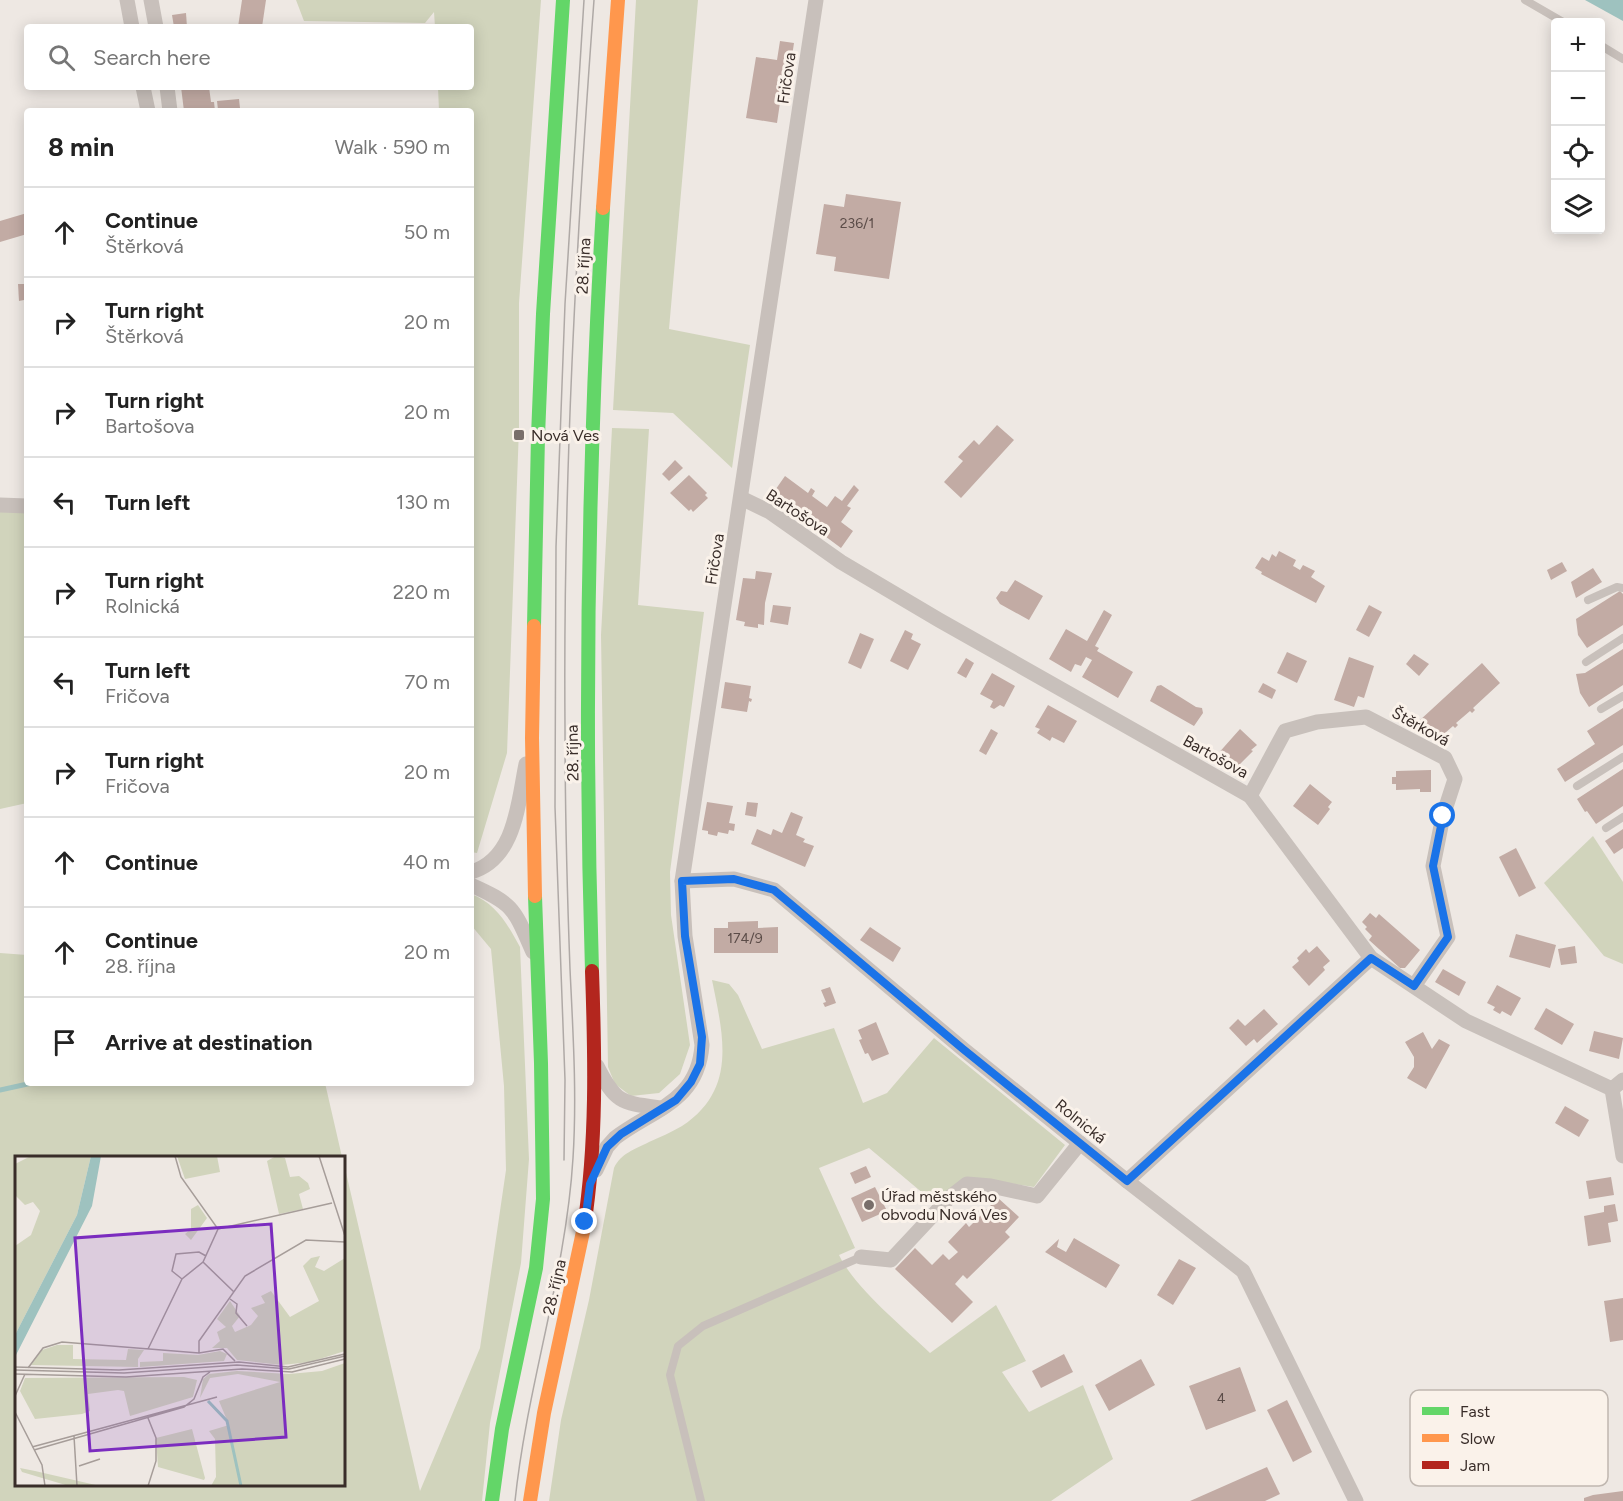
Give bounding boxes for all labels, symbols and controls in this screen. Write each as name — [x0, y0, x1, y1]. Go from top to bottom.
map controls — [1551, 18, 1605, 234]
button: + — [1551, 18, 1605, 72]
search box — [24, 24, 474, 90]
icon: search — [45, 41, 78, 74]
text: Search here — [93, 44, 211, 71]
street label: Fričova — [773, 51, 799, 105]
button: − — [1551, 72, 1605, 126]
button: locate — [1551, 126, 1605, 180]
text: 8 min — [48, 131, 114, 163]
text: Walk · 590 m — [335, 135, 450, 159]
button: layers — [1551, 180, 1605, 234]
text: Continue — [105, 207, 198, 234]
house number: 236/1 — [840, 215, 874, 232]
icon: ahead — [48, 216, 81, 249]
text: 50 m — [404, 220, 450, 244]
text: Štěrková — [105, 234, 184, 258]
street label: 28. října — [573, 237, 594, 295]
text: Turn right — [105, 297, 204, 324]
icon: right — [48, 306, 81, 339]
text: 20 m — [404, 310, 450, 334]
text: Štěrková — [105, 324, 184, 348]
text: Turn right — [105, 387, 204, 414]
icon: right — [48, 396, 81, 429]
text: 20 m — [404, 400, 450, 424]
text: Bartošova — [105, 414, 194, 438]
place label: Nová Ves — [531, 426, 599, 445]
marker: Nová Ves — [512, 428, 526, 442]
street label: Bartošova — [763, 485, 833, 540]
icon: left — [48, 486, 81, 519]
text: Turn left — [105, 489, 191, 516]
text: 130 m — [396, 490, 450, 514]
street label: Fričova — [701, 532, 728, 586]
text: Turn right — [105, 567, 204, 594]
icon: right — [48, 576, 81, 609]
text: 220 m — [393, 580, 450, 604]
text: Rolnická — [105, 594, 180, 618]
text: Turn left — [105, 657, 191, 684]
icon: left — [48, 666, 81, 699]
text: 70 m — [404, 670, 450, 694]
text: Fričova — [105, 684, 170, 708]
street label: Štěrková — [1389, 703, 1453, 750]
street label: 28. října — [563, 725, 582, 781]
street label: Bartošova — [1180, 731, 1252, 782]
text: Turn right — [105, 747, 204, 774]
icon: right — [48, 756, 81, 789]
text: 20 m — [404, 760, 450, 784]
text: Fričova — [105, 774, 170, 798]
route start — [1429, 802, 1455, 828]
icon: ahead — [48, 846, 81, 879]
text: Continue — [105, 849, 198, 876]
text: 40 m — [403, 850, 450, 874]
text: Continue — [105, 927, 198, 954]
house number: 174/9 — [727, 930, 763, 947]
icon: ahead — [48, 936, 81, 969]
text: 20 m — [404, 940, 450, 964]
text: 28. října — [105, 954, 176, 978]
icon: arrive — [48, 1026, 81, 1059]
text: Arrive at destination — [105, 1029, 313, 1056]
street label: Rolnická — [1051, 1095, 1110, 1148]
inset map — [15, 1156, 345, 1486]
place label: Úřad městského obvodu Nová Ves — [881, 1187, 1007, 1224]
marker: Úřad městského obvodu Nová Ves — [862, 1198, 876, 1212]
route end — [571, 1208, 597, 1234]
street label: 28. října — [539, 1257, 570, 1317]
house number: 4 — [1217, 1390, 1226, 1407]
legend — [1410, 1390, 1608, 1486]
text: Fast — [1460, 1402, 1490, 1421]
text: Slow — [1460, 1429, 1495, 1448]
text: Jam — [1460, 1456, 1490, 1475]

